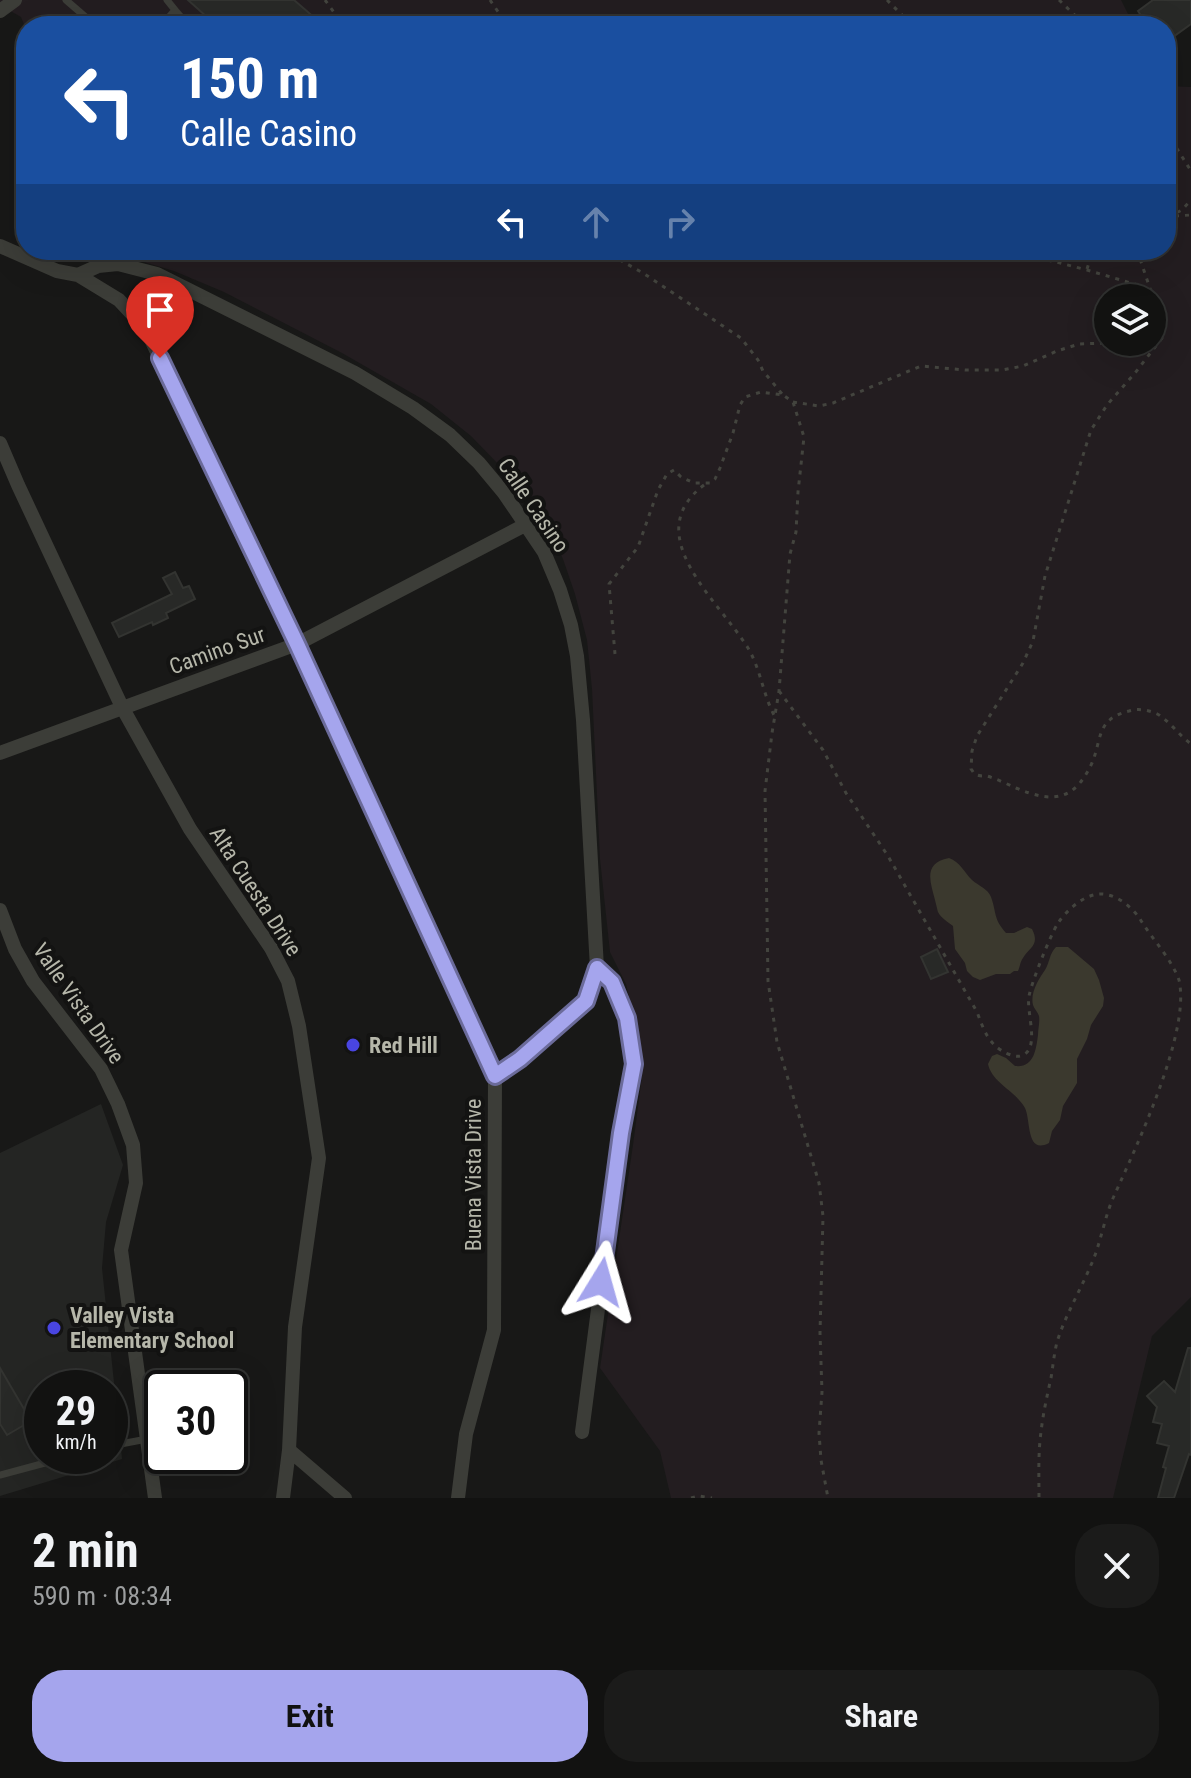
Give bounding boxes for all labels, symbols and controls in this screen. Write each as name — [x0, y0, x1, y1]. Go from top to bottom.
text: 150 m — [180, 46, 319, 112]
icon: left — [48, 48, 152, 152]
text: Calle Casino — [180, 113, 357, 155]
icon: left — [490, 200, 534, 244]
icon: ahead — [574, 200, 618, 244]
icon: right — [658, 200, 702, 244]
pin — [126, 276, 194, 358]
map controls — [1094, 284, 1166, 356]
button: layers — [1094, 284, 1166, 356]
icon: arrive — [138, 288, 182, 332]
street label: Calle Casino — [493, 453, 574, 557]
street label: Camino Sur — [166, 622, 269, 679]
street label: Alta Cuesta Drive — [204, 822, 307, 961]
street label: Valle Vista Drive — [28, 938, 129, 1068]
place label: Red Hill — [369, 1033, 438, 1058]
marker: Red Hill — [344, 1036, 362, 1054]
street label: Buena Vista Drive — [461, 1099, 486, 1251]
position arrow — [559, 1240, 643, 1324]
place label: Valley Vista Elementary School — [70, 1303, 234, 1353]
marker: Valley Vista Elementary School — [45, 1319, 63, 1337]
speed limit sign: 30 — [144, 1370, 248, 1474]
text: 29 — [56, 1388, 96, 1435]
text: km/h — [55, 1430, 97, 1454]
text: 2 min — [32, 1522, 139, 1579]
button: close — [1075, 1524, 1159, 1608]
text: 590 m · 08:34 — [32, 1581, 172, 1611]
button: Exit — [32, 1670, 588, 1762]
button: Share — [604, 1670, 1159, 1762]

